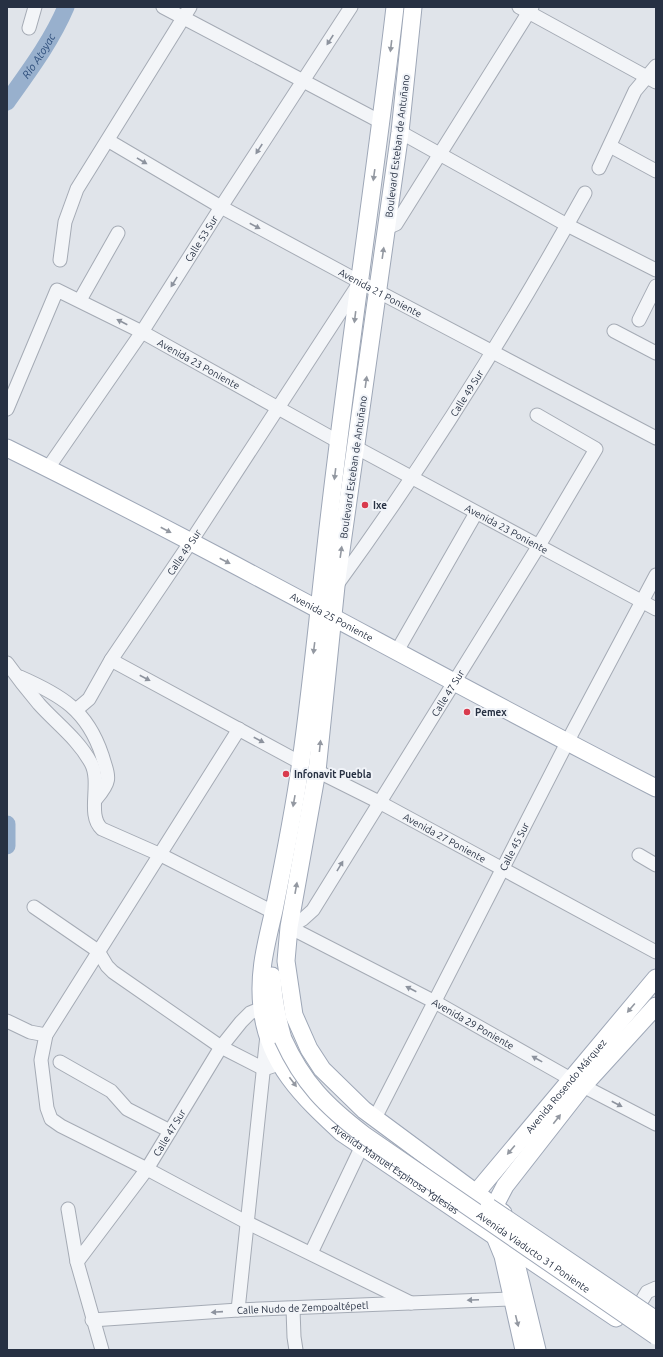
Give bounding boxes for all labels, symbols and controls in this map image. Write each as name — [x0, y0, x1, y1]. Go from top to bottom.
water label: Río Atoyac — [20, 30, 58, 81]
one-way arrow — [326, 35, 334, 45]
one-way arrow — [387, 40, 394, 52]
street label: Boulevard Esteban de Antuñano — [383, 74, 412, 218]
one-way arrow — [255, 143, 263, 154]
one-way arrow — [136, 157, 148, 164]
one-way arrow — [371, 169, 377, 181]
street label: Calle 53 Sur — [183, 213, 220, 264]
one-way arrow — [249, 222, 261, 229]
one-way arrow — [380, 247, 386, 259]
street label: Avenida 21 Poniente — [337, 267, 424, 320]
one-way arrow — [170, 277, 178, 287]
one-way arrow — [352, 311, 358, 323]
one-way arrow — [116, 319, 128, 325]
street label: Avenida 23 Poniente — [156, 337, 242, 392]
street label: Calle 49 Sur — [448, 368, 486, 419]
one-way arrow — [362, 376, 369, 388]
street label: Boulevard Esteban de Antuñano — [338, 395, 369, 539]
one-way arrow — [332, 468, 338, 480]
marker: Ixe — [360, 500, 370, 510]
place label: Ixe — [373, 500, 387, 511]
street label: Avenida 23 Poniente — [463, 502, 550, 556]
one-way arrow — [160, 527, 172, 534]
street label: Calle 49 Sur — [165, 527, 204, 577]
one-way arrow — [338, 546, 344, 558]
one-way arrow — [219, 558, 230, 564]
street label: Avenida 25 Poniente — [288, 590, 375, 644]
one-way arrow — [311, 642, 318, 654]
street label: Calle 47 Sur — [429, 668, 467, 718]
one-way arrow — [139, 675, 151, 682]
marker: Pemex — [462, 707, 472, 717]
place label: Pemex — [475, 707, 507, 718]
one-way arrow — [254, 737, 265, 743]
one-way arrow — [317, 740, 323, 752]
marker: Infonavit Puebla — [281, 769, 291, 779]
place label: Infonavit Puebla — [294, 769, 371, 780]
one-way arrow — [291, 795, 297, 807]
street label: Avenida 27 Poniente — [401, 811, 488, 865]
street label: Calle 45 Sur — [497, 821, 531, 873]
one-way arrow — [336, 860, 343, 872]
one-way arrow — [293, 882, 299, 894]
one-way arrow — [405, 986, 416, 993]
street label: Avenida 29 Poniente — [430, 996, 516, 1052]
one-way arrow — [626, 1002, 635, 1013]
street label: Avenida Rosendo Márquez — [524, 1037, 609, 1135]
one-way arrow — [531, 1056, 542, 1063]
one-way arrow — [289, 1077, 297, 1088]
one-way arrow — [612, 1101, 623, 1107]
street label: Calle 47 Sur — [151, 1107, 188, 1158]
one-way arrow — [553, 1113, 562, 1124]
street label: Avenida Manuel Espinosa Yglesias — [330, 1122, 461, 1216]
one-way arrow — [507, 1145, 516, 1156]
street label: Avenida Viaducto 31 Poniente — [475, 1209, 592, 1295]
one-way arrow — [467, 1297, 479, 1304]
street label: Calle Nudo de Zempoaltépetl — [237, 1300, 369, 1316]
one-way arrow — [211, 1308, 223, 1315]
one-way arrow — [515, 1315, 521, 1327]

